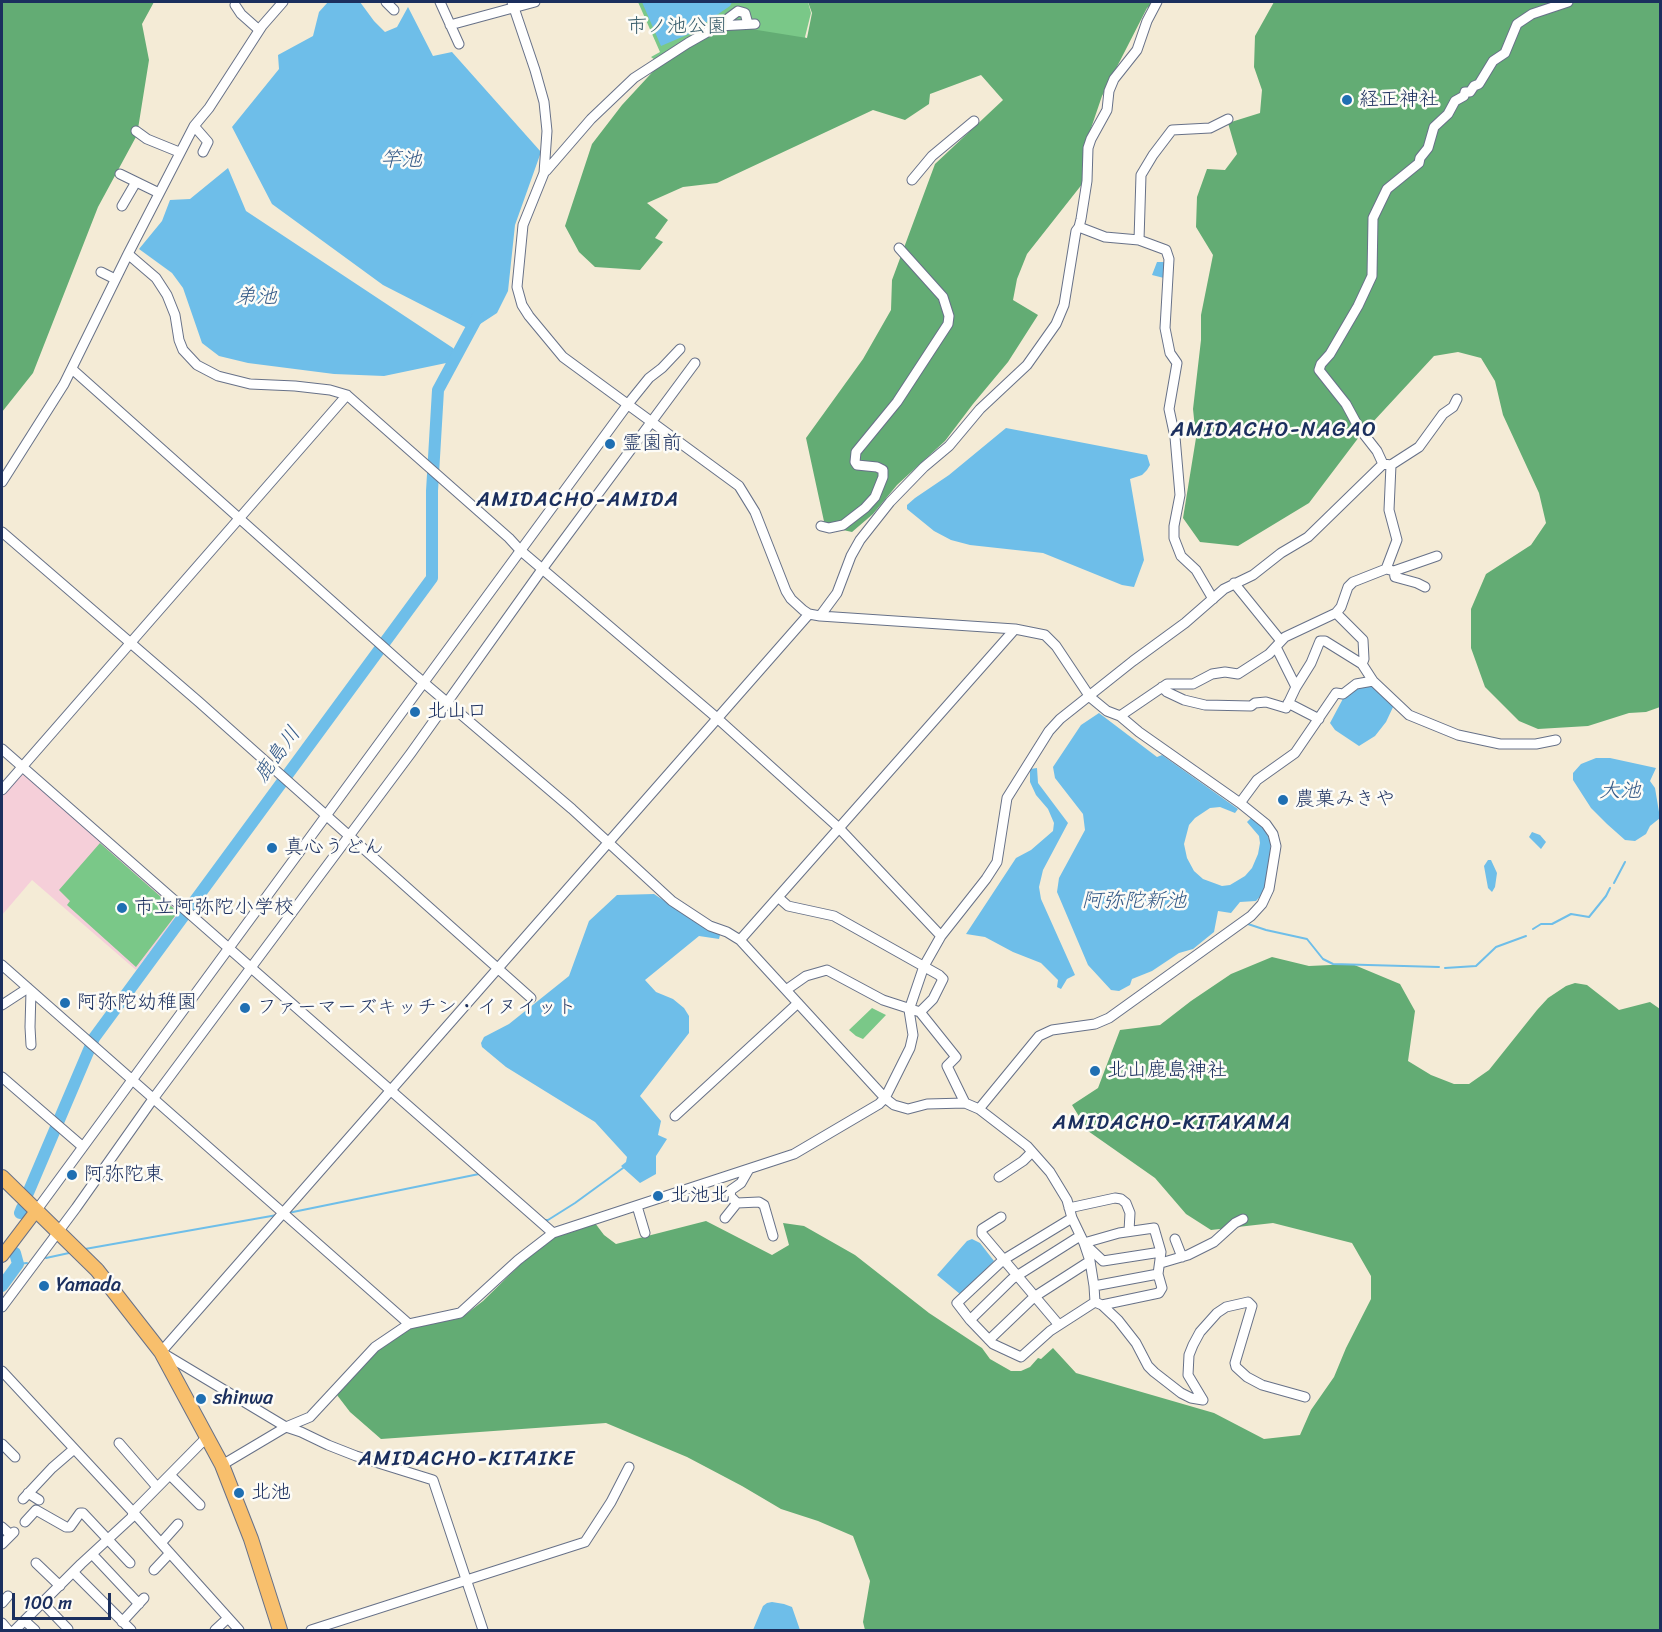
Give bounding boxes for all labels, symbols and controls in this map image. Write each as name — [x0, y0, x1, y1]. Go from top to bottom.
park label: 市ノ池公園 — [627, 15, 727, 39]
place label: 経正神社 — [1359, 88, 1439, 112]
marker: 経正神社 — [1340, 93, 1354, 107]
water label: 竿池 — [380, 148, 422, 174]
water label: 弟池 — [235, 285, 277, 311]
district label: AMIDACHO-NAGAO — [1172, 418, 1376, 444]
place label: 霊園前 — [622, 432, 682, 456]
marker: 霊園前 — [603, 437, 617, 451]
district label: AMIDACHO-AMIDA — [478, 488, 678, 514]
place label: 北山口 — [427, 700, 487, 724]
marker: 北山口 — [408, 705, 422, 719]
water label: 鹿島川 — [249, 722, 307, 788]
water label: 大池 — [1599, 779, 1641, 805]
place label: 農菓みきや — [1295, 788, 1395, 812]
marker: 農菓みきや — [1276, 793, 1290, 807]
place label: 真心うどん — [284, 836, 384, 860]
marker: 真心うどん — [265, 841, 279, 855]
water label: 阿弥陀新池 — [1082, 889, 1186, 915]
place label: 市立阿弥陀小学校 — [134, 896, 294, 920]
marker: 市立阿弥陀小学校 — [115, 901, 129, 915]
place label: 阿弥陀幼稚園 — [77, 991, 197, 1015]
marker: 阿弥陀幼稚園 — [58, 996, 72, 1010]
place label: ファーマーズキッチン・イヌイット — [257, 996, 577, 1020]
marker: ファーマーズキッチン・イヌイット — [238, 1001, 252, 1015]
place label: 北山鹿島神社 — [1107, 1059, 1227, 1083]
marker: 北山鹿島神社 — [1088, 1064, 1102, 1078]
district label: AMIDACHO-KITAYAMA — [1055, 1111, 1289, 1137]
place label: 阿弥陀東 — [84, 1163, 164, 1187]
marker: 阿弥陀東 — [65, 1168, 79, 1182]
place label: 北池北 — [670, 1184, 730, 1208]
marker: 北池北 — [651, 1189, 665, 1203]
place label: Yamada — [56, 1274, 121, 1298]
marker: Yamada — [37, 1279, 51, 1293]
place label: shinwa — [213, 1387, 273, 1411]
marker: shinwa — [194, 1392, 208, 1406]
district label: AMIDACHO-KITAIKE — [361, 1447, 573, 1473]
place label: 北池 — [251, 1481, 291, 1505]
marker: 北池 — [232, 1486, 246, 1500]
scale bar — [15, 1581, 114, 1619]
text: 100 m — [23, 1587, 72, 1619]

